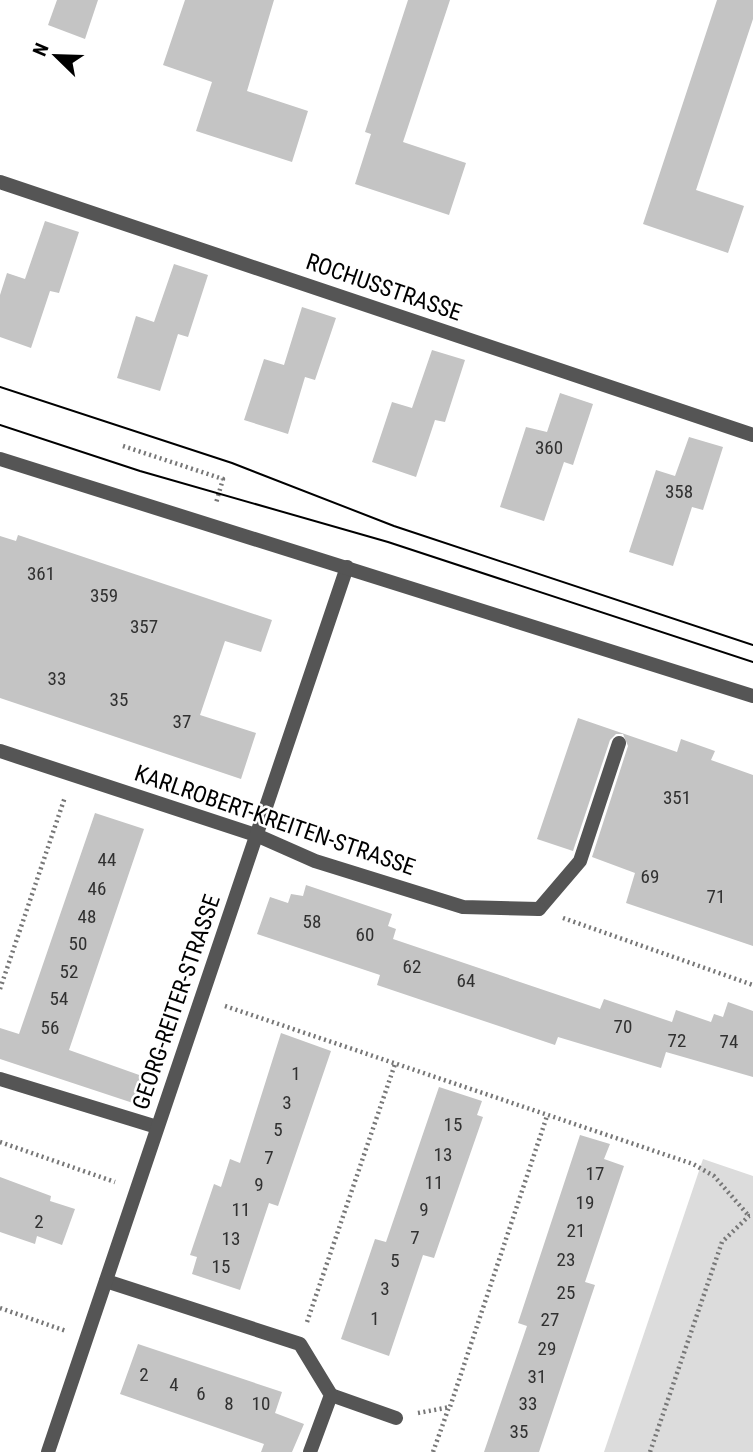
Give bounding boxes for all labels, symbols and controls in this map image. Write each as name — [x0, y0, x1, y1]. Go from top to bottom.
north arrow — [21, 21, 91, 91]
text: N — [28, 40, 54, 59]
street label: ROCHUSSTRASSE — [302, 248, 465, 327]
house number: 360 — [535, 436, 563, 459]
house number: 358 — [665, 480, 693, 503]
house number: 361 — [27, 562, 55, 585]
house number: 359 — [90, 584, 118, 607]
house number: 357 — [130, 615, 158, 638]
house number: 33 — [48, 667, 66, 690]
house number: 35 — [110, 688, 128, 711]
house number: 37 — [173, 710, 191, 733]
street label: KARLROBERT-KREITEN-STRASSE — [131, 760, 419, 881]
house number: 351 — [663, 786, 691, 809]
house number: 44 — [98, 848, 116, 871]
house number: 69 — [641, 865, 659, 888]
house number: 46 — [88, 877, 106, 900]
house number: 71 — [707, 885, 725, 908]
street label: GEORG-REITER-STRASSE — [127, 891, 226, 1113]
house number: 48 — [78, 905, 96, 928]
house number: 58 — [303, 910, 321, 933]
house number: 60 — [356, 923, 374, 946]
house number: 50 — [69, 932, 87, 955]
house number: 62 — [403, 955, 421, 978]
house number: 52 — [60, 960, 78, 983]
house number: 64 — [457, 969, 475, 992]
house number: 54 — [50, 987, 68, 1010]
house number: 70 — [614, 1015, 632, 1038]
house number: 56 — [41, 1016, 59, 1039]
house number: 72 — [668, 1029, 686, 1052]
house number: 74 — [720, 1030, 738, 1053]
house number: 1 — [291, 1062, 301, 1085]
house number: 3 — [282, 1091, 292, 1114]
house number: 15 — [444, 1113, 462, 1136]
house number: 5 — [273, 1118, 283, 1141]
house number: 13 — [434, 1143, 452, 1166]
house number: 7 — [264, 1146, 274, 1169]
house number: 17 — [586, 1162, 604, 1185]
house number: 11 — [425, 1171, 443, 1194]
house number: 9 — [254, 1173, 264, 1196]
house number: 19 — [576, 1191, 594, 1214]
house number: 11 — [232, 1198, 250, 1221]
house number: 9 — [419, 1198, 429, 1221]
house number: 2 — [34, 1210, 44, 1233]
house number: 21 — [567, 1219, 585, 1242]
house number: 7 — [410, 1226, 420, 1249]
house number: 13 — [222, 1227, 240, 1250]
house number: 23 — [557, 1248, 575, 1271]
house number: 5 — [390, 1249, 400, 1272]
house number: 15 — [212, 1255, 230, 1278]
house number: 3 — [380, 1277, 390, 1300]
house number: 25 — [557, 1281, 575, 1304]
house number: 1 — [370, 1307, 380, 1330]
house number: 27 — [541, 1308, 559, 1331]
house number: 29 — [538, 1337, 556, 1360]
house number: 2 — [139, 1363, 149, 1386]
house number: 31 — [528, 1365, 546, 1388]
house number: 4 — [169, 1373, 179, 1396]
house number: 6 — [196, 1382, 206, 1405]
house number: 8 — [224, 1392, 234, 1415]
house number: 10 — [252, 1392, 270, 1415]
house number: 33 — [519, 1392, 537, 1415]
house number: 35 — [510, 1420, 528, 1443]

